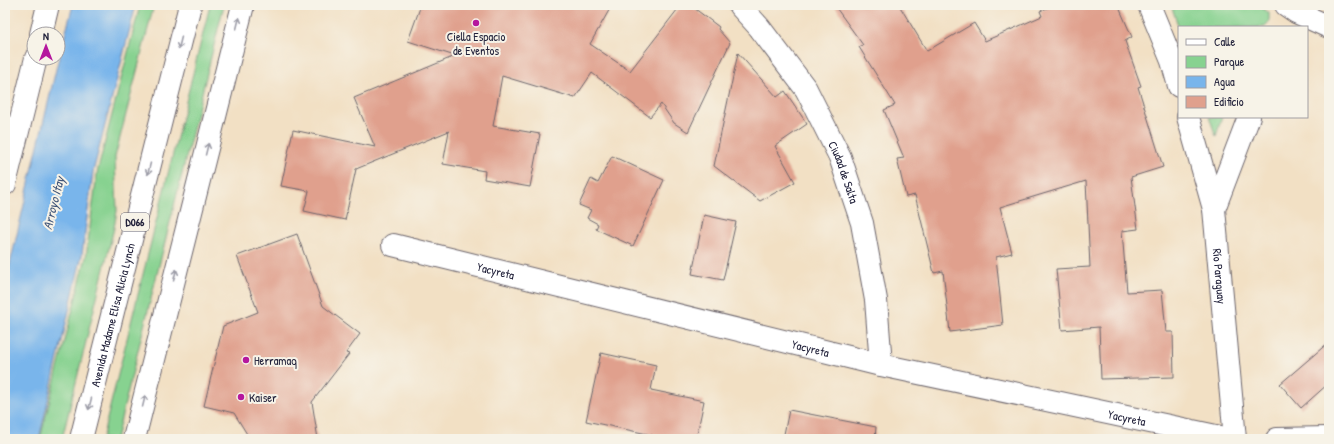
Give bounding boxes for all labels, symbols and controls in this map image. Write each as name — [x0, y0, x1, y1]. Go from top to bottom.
one-way arrow — [235, 17, 243, 30]
marker: Ciella Espacio de Eventos — [471, 18, 481, 28]
north arrow — [26, 26, 66, 66]
legend — [1178, 26, 1308, 118]
place label: Ciella Espacio de Eventos — [447, 28, 505, 59]
text: N — [43, 29, 49, 43]
text: Calle — [1214, 33, 1235, 50]
one-way arrow — [176, 36, 184, 49]
text: Parque — [1214, 53, 1244, 70]
text: Agua — [1214, 73, 1235, 90]
text: Edificio — [1214, 93, 1244, 110]
street label: Ciudad de Salta — [825, 138, 863, 206]
one-way arrow — [203, 143, 211, 156]
one-way arrow — [144, 162, 152, 175]
water label: Arroyo Itay — [38, 173, 69, 231]
road number: D066 — [121, 213, 149, 231]
street label: Avenida Madame Elisa Alicia Lynch — [86, 241, 138, 388]
street label: Río Paraguay — [1209, 248, 1231, 305]
street label: Yacyreta — [475, 258, 517, 283]
one-way arrow — [172, 269, 180, 282]
street label: Yacyreta — [790, 335, 831, 361]
place label: Herramaq — [254, 352, 297, 369]
marker: Herramaq — [241, 355, 251, 365]
place label: Kaiser — [249, 389, 277, 406]
marker: Kaiser — [236, 392, 246, 402]
one-way arrow — [140, 395, 148, 408]
one-way arrow — [86, 397, 93, 410]
street label: Yacyreta — [1107, 405, 1148, 429]

